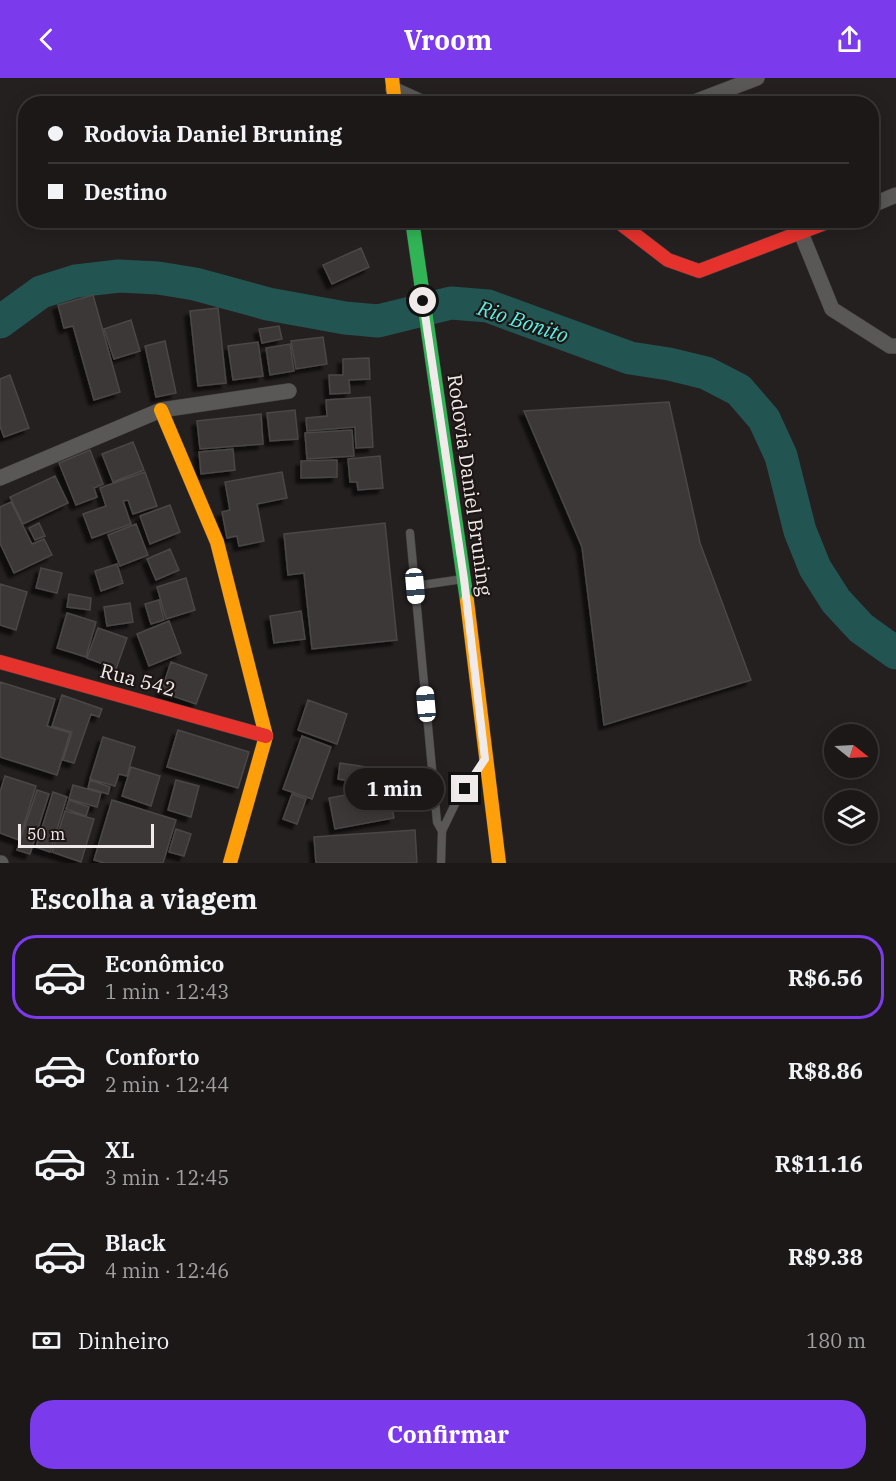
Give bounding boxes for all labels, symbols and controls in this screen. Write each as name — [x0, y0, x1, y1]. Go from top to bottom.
text: Vroom — [404, 22, 492, 57]
icon: back — [30, 23, 63, 56]
icon: share — [833, 23, 866, 56]
text: Rodovia Daniel Bruning — [84, 119, 342, 148]
text: Destino — [84, 177, 167, 206]
route start — [409, 287, 436, 314]
water label: Rio Bonito — [474, 293, 572, 349]
street label: Rodovia Daniel Bruning — [442, 372, 499, 598]
car — [404, 567, 426, 605]
street label: Rua 542 — [97, 656, 179, 703]
car — [415, 685, 437, 723]
north arrow — [824, 724, 878, 778]
map controls — [824, 724, 878, 844]
callout: 1 min — [345, 768, 444, 810]
text: 1 min — [367, 775, 423, 802]
route end — [451, 775, 478, 802]
button: layers — [824, 790, 878, 844]
scale bar — [18, 821, 154, 848]
text: 50 m — [27, 824, 65, 844]
text: Escolha a viagem — [30, 881, 257, 916]
text: Econômico — [105, 949, 224, 978]
icon: car — [33, 950, 87, 1004]
text: R$6.56 — [788, 963, 863, 992]
text: 1 min · 12:43 — [105, 978, 229, 1005]
text: Conforto — [105, 1042, 200, 1071]
icon: car — [33, 1043, 87, 1097]
text: R$8.86 — [788, 1056, 863, 1085]
text: 2 min · 12:44 — [105, 1071, 229, 1098]
text: XL — [105, 1135, 135, 1164]
icon: car — [33, 1136, 87, 1190]
text: R$11.16 — [775, 1149, 863, 1178]
text: 3 min · 12:45 — [105, 1164, 229, 1191]
text: Black — [105, 1228, 166, 1257]
icon: car — [33, 1229, 87, 1283]
text: R$9.38 — [788, 1242, 863, 1271]
text: 4 min · 12:46 — [105, 1257, 229, 1284]
icon: cash — [30, 1324, 63, 1357]
text: Dinheiro — [78, 1326, 169, 1355]
text: 180 m — [806, 1327, 866, 1354]
button: Confirmar — [30, 1400, 866, 1469]

